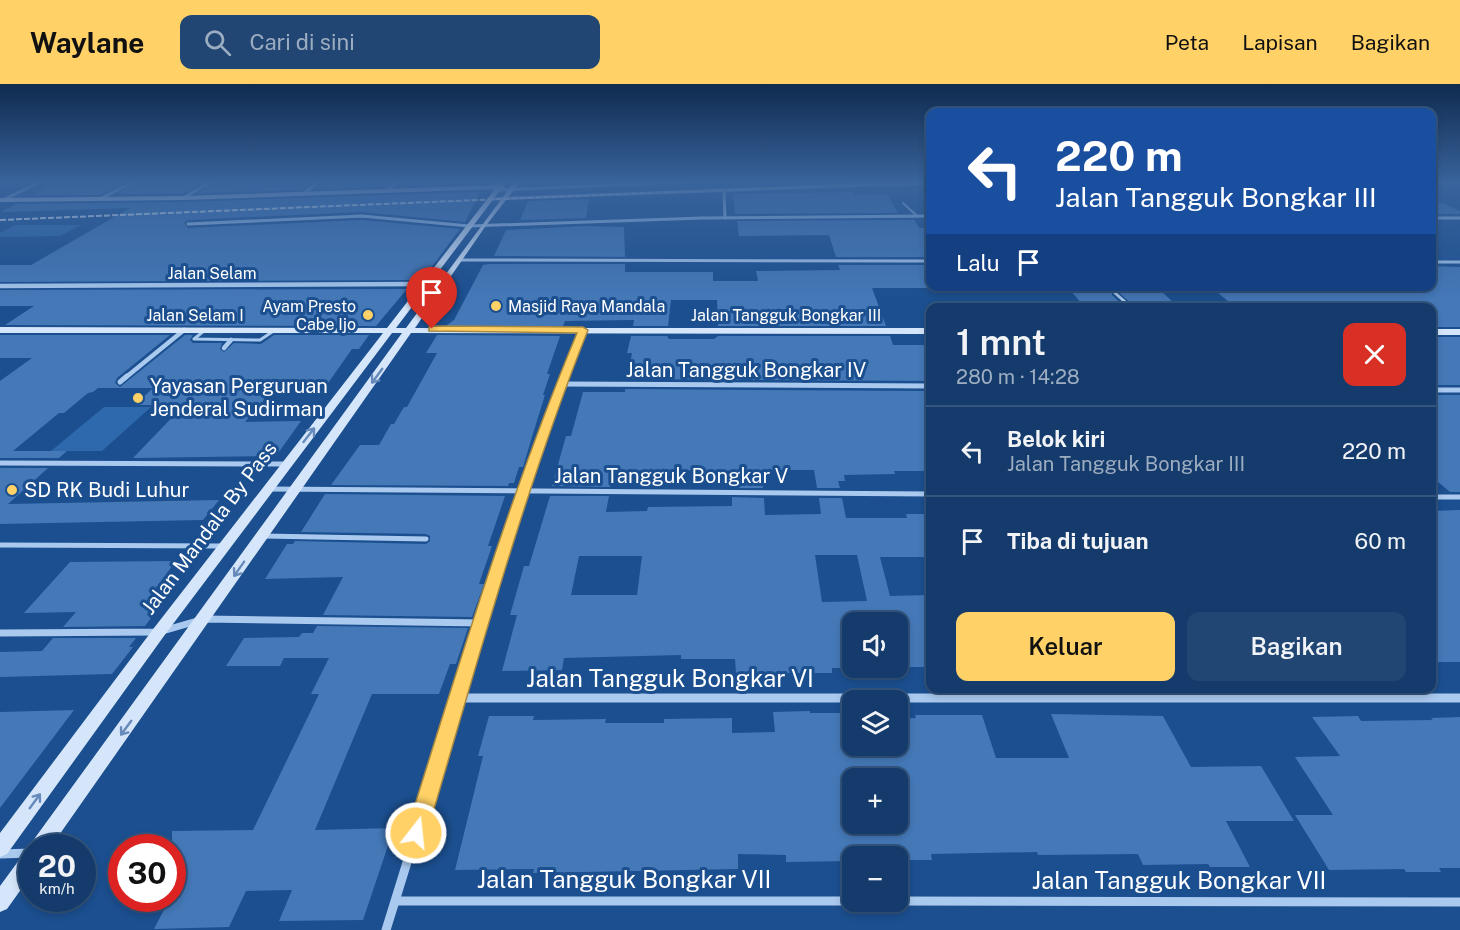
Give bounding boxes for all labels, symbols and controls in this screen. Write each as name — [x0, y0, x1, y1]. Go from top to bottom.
search box — [180, 15, 600, 69]
text: Waylane — [30, 26, 144, 59]
icon: search — [201, 26, 234, 59]
text: Cari di sini — [249, 29, 355, 55]
text: Peta — [1165, 30, 1209, 55]
text: Lapisan — [1242, 30, 1318, 55]
text: Bagikan — [1351, 30, 1430, 55]
text: 220 m — [1055, 131, 1183, 180]
icon: left — [956, 132, 1034, 210]
text: Jalan Tangguk Bongkar III — [1055, 181, 1377, 213]
icon: arrive — [1012, 246, 1045, 279]
text: Lalu — [956, 250, 1000, 276]
street label: Jalan Selam — [167, 264, 257, 283]
pin — [406, 267, 457, 329]
icon: arrive — [415, 276, 448, 309]
place label: Ayam Presto Cabe Ijo — [262, 297, 356, 334]
place label: Masjid Raya Mandala — [508, 297, 665, 316]
marker: Masjid Raya Mandala — [489, 299, 503, 313]
street label: Jalan Selam I — [146, 306, 244, 325]
street label: Jalan Tangguk Bongkar III — [691, 306, 881, 325]
marker: Ayam Presto Cabe Ijo — [361, 308, 375, 322]
text: 1 mnt — [956, 321, 1046, 363]
button: close — [1343, 323, 1406, 386]
street label: Jalan Tangguk Bongkar IV — [626, 358, 866, 382]
text: 280 m · 14:28 — [956, 365, 1080, 389]
one-way arrow — [370, 368, 383, 384]
place label: Yayasan Perguruan Jenderal Sudirman — [150, 374, 328, 421]
marker: Yayasan Perguruan Jenderal Sudirman — [131, 391, 145, 405]
text: Belok kiri — [1007, 426, 1105, 452]
one-way arrow — [302, 428, 315, 444]
icon: left — [956, 435, 989, 468]
street label: Jalan Mandala By Pass — [136, 437, 282, 619]
text: 220 m — [1342, 438, 1406, 464]
text: Jalan Tangguk Bongkar III — [1007, 452, 1245, 476]
street label: Jalan Tangguk Bongkar V — [554, 464, 788, 488]
place label: SD RK Budi Luhur — [24, 478, 190, 502]
marker: SD RK Budi Luhur — [5, 483, 19, 497]
icon: arrive — [956, 525, 989, 558]
text: Tiba di tujuan — [1007, 528, 1148, 554]
text: 60 m — [1355, 528, 1406, 554]
one-way arrow — [233, 561, 245, 577]
map controls — [842, 612, 908, 912]
button: sound — [842, 612, 908, 678]
button: Keluar — [956, 612, 1175, 681]
button: Bagikan — [1187, 612, 1406, 681]
street label: Jalan Tangguk Bongkar VI — [526, 664, 814, 692]
button: layers — [842, 690, 908, 756]
one-way arrow — [120, 719, 132, 736]
button: + — [842, 768, 908, 834]
one-way arrow — [28, 793, 41, 809]
position arrow — [384, 801, 448, 865]
speed limit sign: 30 — [108, 834, 186, 912]
button: − — [842, 846, 908, 912]
text: 20 — [38, 848, 76, 884]
street label: Jalan Tangguk Bongkar VII — [477, 865, 771, 893]
street label: Jalan Tangguk Bongkar VII — [1032, 866, 1326, 894]
text: km/h — [39, 880, 75, 897]

